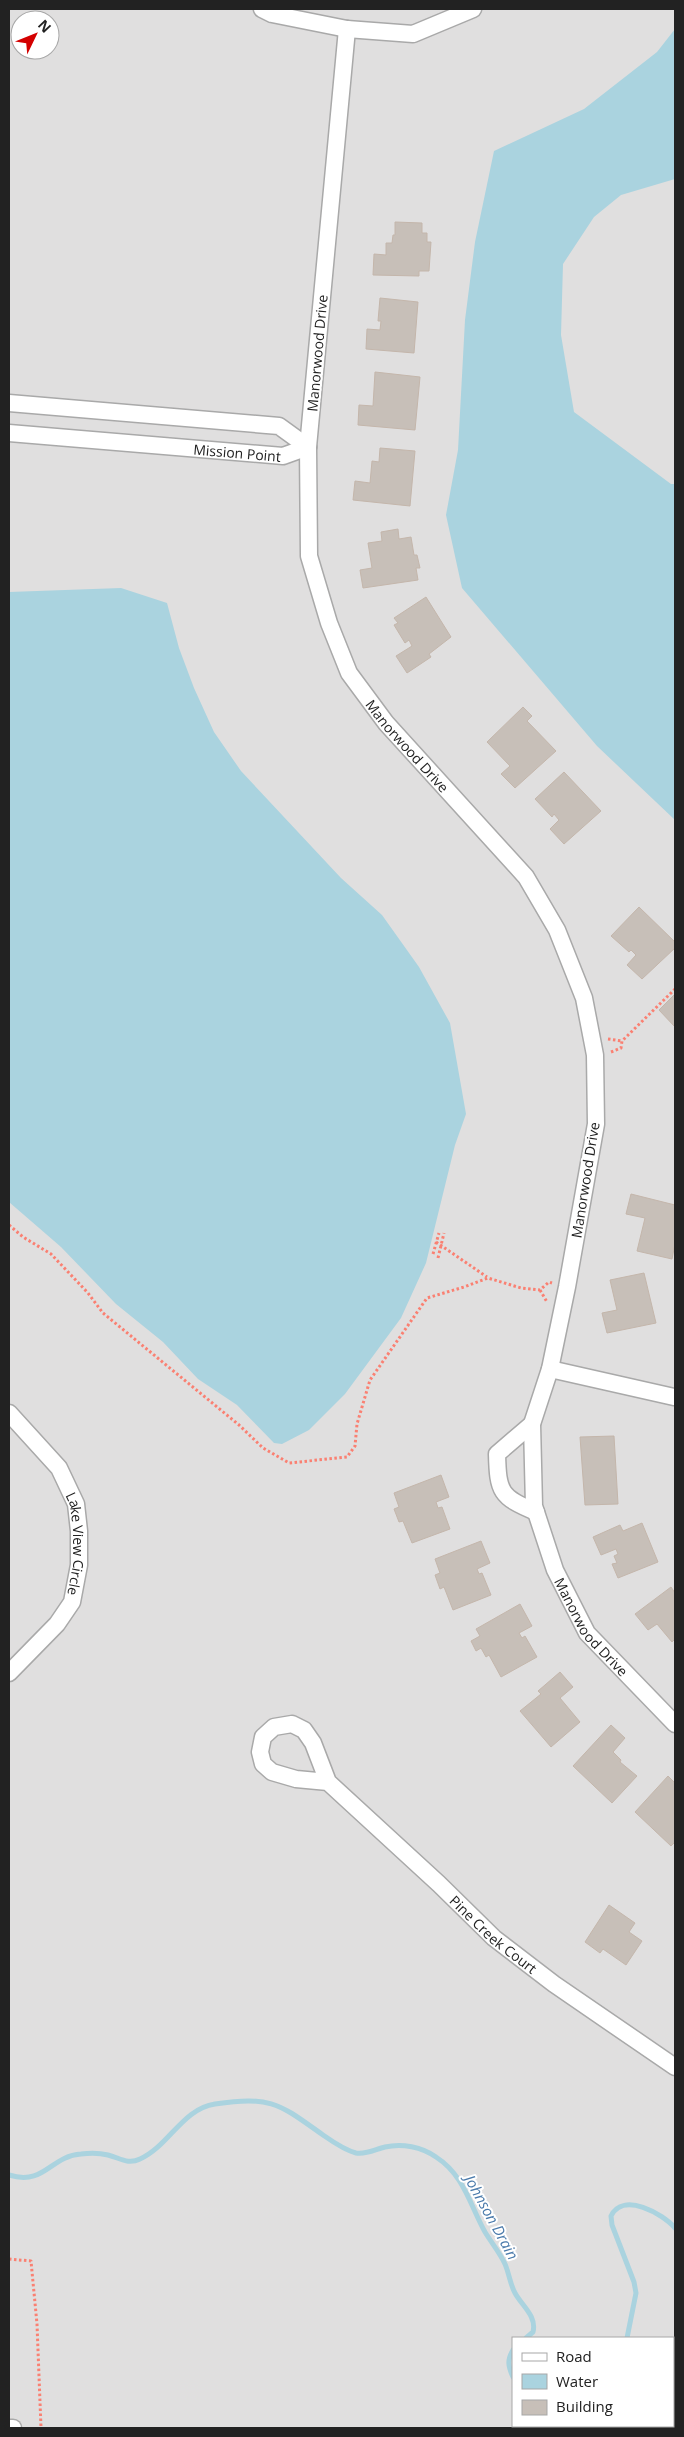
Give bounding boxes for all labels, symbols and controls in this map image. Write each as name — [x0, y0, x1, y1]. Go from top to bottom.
north arrow — [10, 10, 60, 60]
text: N — [34, 15, 56, 36]
street label: Manorwood Drive — [302, 294, 332, 412]
street label: Mission Point — [193, 439, 282, 465]
street label: Manorwood Drive — [362, 695, 454, 796]
street label: Manorwood Drive — [566, 1120, 604, 1239]
street label: Lake View Circle — [62, 1489, 89, 1597]
street label: Manorwood Drive — [551, 1574, 633, 1680]
street label: Pine Creek Court — [446, 1891, 541, 1977]
water label: Johnson Drain — [459, 2168, 524, 2263]
legend — [512, 2337, 674, 2427]
text: Road — [556, 2346, 592, 2366]
text: Water — [556, 2371, 598, 2391]
text: Building — [556, 2396, 613, 2416]

